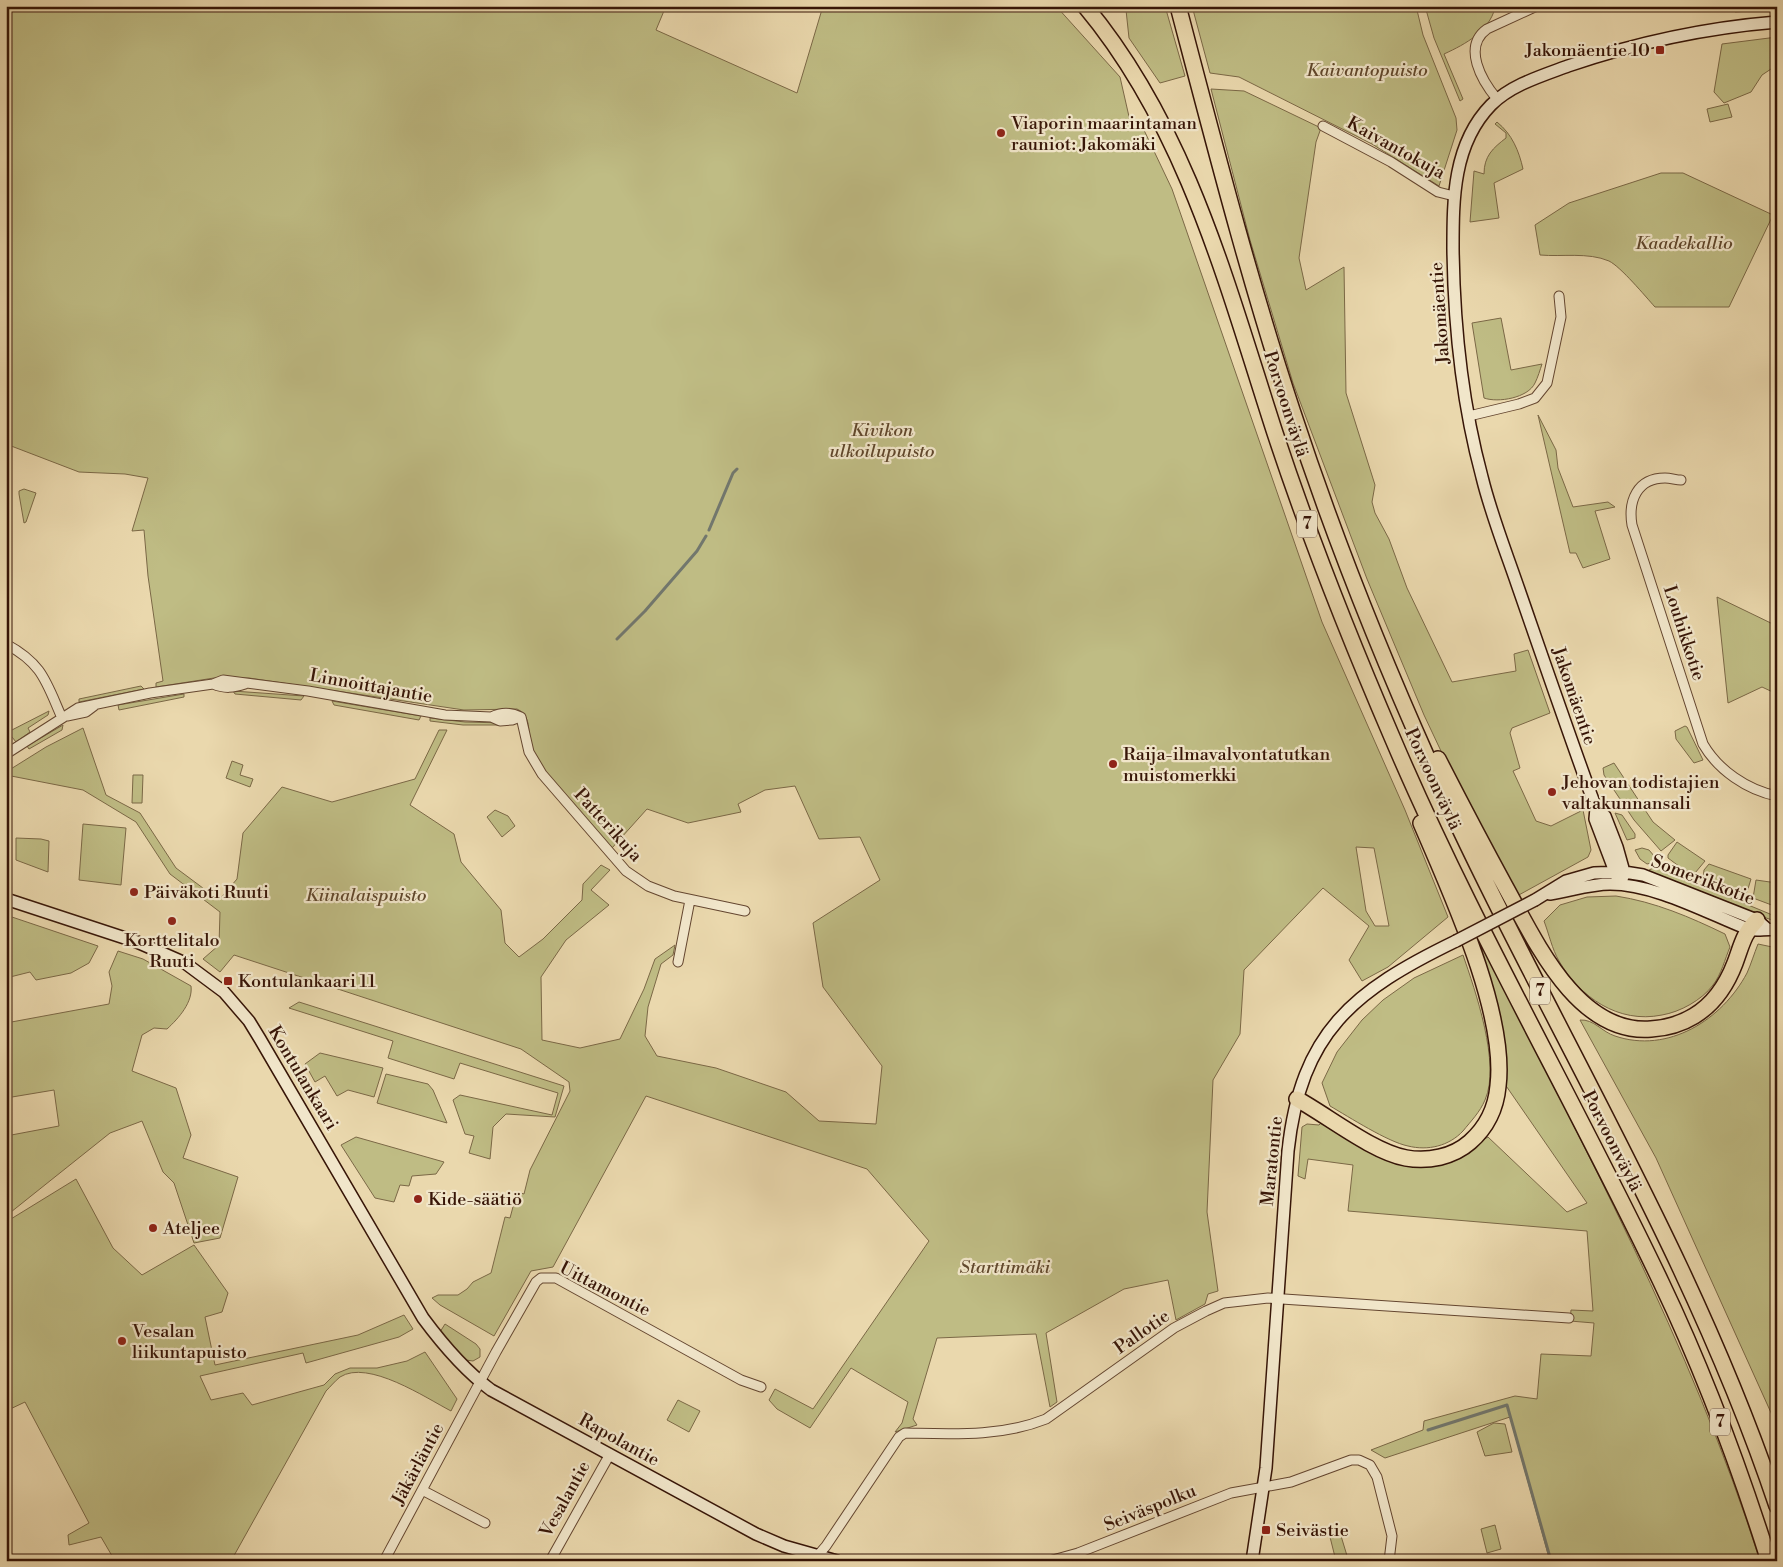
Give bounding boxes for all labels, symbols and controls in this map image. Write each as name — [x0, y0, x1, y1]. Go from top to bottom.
place label: Jakomäentie 10 — [1524, 39, 1650, 62]
marker: Jakomäentie 10 — [1654, 44, 1666, 56]
park label: Kaivantopuisto — [1306, 59, 1428, 82]
street label: Kaivantokuja — [1343, 111, 1450, 185]
place label: Viaporin maarintaman rauniot: Jakomäki — [1010, 112, 1197, 156]
marker: Viaporin maarintaman rauniot: Jakomäki — [995, 127, 1007, 139]
park label: Kaadekallio — [1635, 232, 1733, 255]
street label: Jakomäentie — [1425, 261, 1455, 366]
street label: Porvoonväylä — [1258, 348, 1314, 461]
park label: Kivikon ulkoilupuisto — [830, 419, 934, 463]
road number: 7 — [1297, 510, 1317, 538]
street label: Louhikkotie — [1658, 582, 1710, 684]
street label: Jakomäentie — [1546, 643, 1602, 748]
street label: Linnoittajantie — [308, 664, 434, 708]
street label: Porvoonväylä — [1399, 724, 1467, 835]
place label: Raija-ilmavalvontatutkan muistomerkki — [1123, 743, 1330, 787]
marker: Raija-ilmavalvontatutkan muistomerkki — [1107, 758, 1119, 770]
place label: Jehovan todistajien valtakunnansali — [1561, 771, 1720, 815]
street label: Patterikuja — [569, 783, 648, 867]
marker: Jehovan todistajien valtakunnansali — [1546, 786, 1558, 798]
street label: Somerikkotie — [1648, 850, 1758, 910]
place label: Päiväkoti Ruuti — [144, 881, 269, 904]
park label: Kiinalaispuisto — [306, 884, 426, 907]
marker: Päiväkoti Ruuti — [128, 886, 140, 898]
marker: Korttelitalo Ruuti — [166, 915, 178, 927]
place label: Korttelitalo Ruuti — [124, 929, 220, 973]
place label: Kontulankaari 11 — [238, 970, 376, 993]
marker: Kontulankaari 11 — [222, 975, 234, 987]
road number: 7 — [1530, 978, 1550, 1004]
street label: Kontulankaari — [263, 1022, 343, 1134]
street label: Porvoonväylä — [1577, 1087, 1648, 1196]
street label: Maratontie — [1256, 1115, 1288, 1207]
place label: Kide-säätiö — [428, 1188, 522, 1211]
marker: Kide-säätiö — [412, 1193, 424, 1205]
place label: Ateljee — [162, 1217, 220, 1240]
marker: Ateljee — [147, 1222, 159, 1234]
street label: Uittamontie — [556, 1256, 654, 1322]
park label: Starttimäki — [960, 1256, 1051, 1279]
street label: Pallotie — [1110, 1305, 1174, 1359]
place label: Vesalan liikuntapuisto — [131, 1320, 247, 1364]
marker: Vesalan liikuntapuisto — [116, 1335, 128, 1347]
street label: Rapolantie — [574, 1408, 664, 1472]
road number: 7 — [1710, 1408, 1730, 1435]
street label: Jäkärläntie — [386, 1419, 449, 1510]
street label: Vesalantie — [534, 1457, 595, 1542]
street label: Seiväspolku — [1101, 1479, 1200, 1537]
place label: Seivästie — [1276, 1519, 1349, 1542]
marker: Seivästie — [1260, 1524, 1272, 1536]

